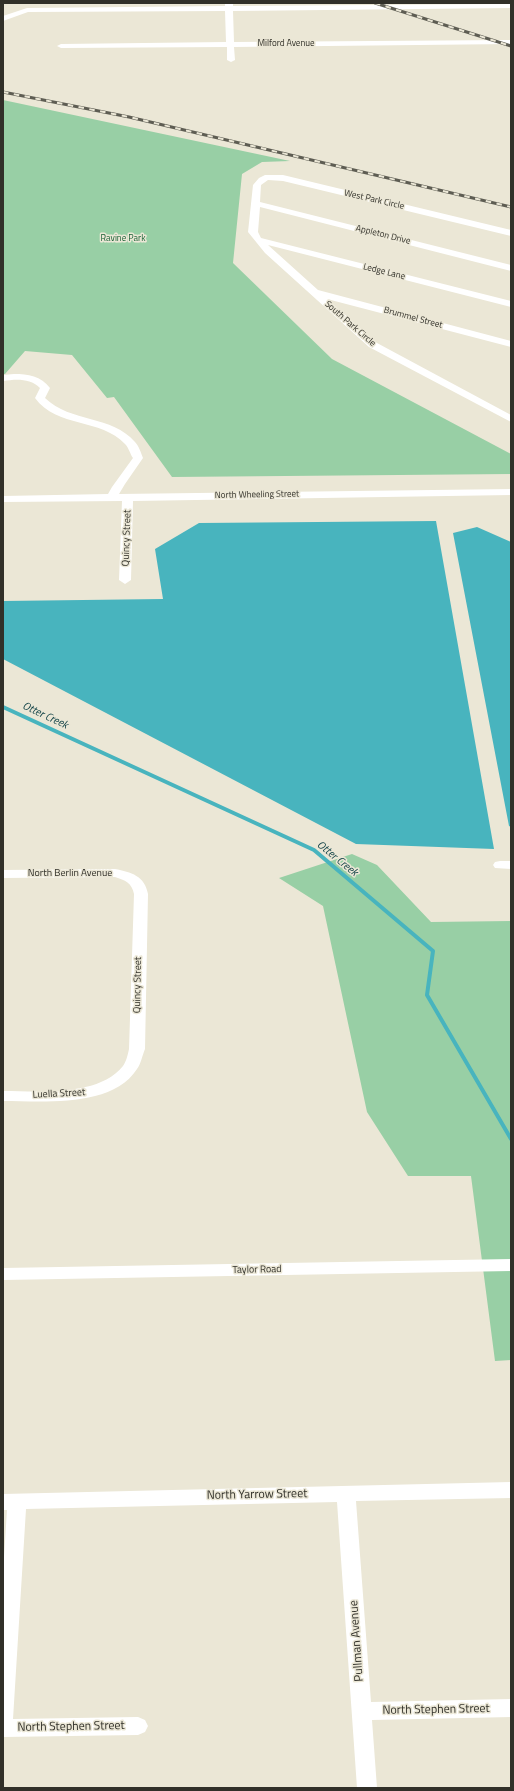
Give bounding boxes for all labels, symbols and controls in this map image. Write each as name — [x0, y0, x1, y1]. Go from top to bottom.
street label: Milford Avenue — [257, 39, 315, 49]
street label: West Park Circle — [343, 188, 405, 212]
street label: Appleton Drive — [355, 223, 411, 247]
park label: Ravine Park — [101, 234, 145, 244]
street label: Ledge Lane — [362, 262, 406, 282]
street label: South Park Circle — [322, 299, 378, 349]
street label: Brummel Street — [382, 305, 444, 331]
street label: North Wheeling Street — [215, 489, 299, 501]
street label: Quincy Street — [120, 509, 134, 567]
water label: Otter Creek — [20, 700, 70, 732]
water label: Otter Creek — [314, 839, 360, 879]
street label: North Berlin Avenue — [28, 868, 112, 880]
street label: Quincy Street — [132, 957, 144, 1013]
street label: Luella Street — [32, 1087, 86, 1101]
street label: Taylor Road — [232, 1264, 282, 1276]
street label: North Yarrow Street — [207, 1487, 307, 1503]
street label: Pullman Avenue — [347, 1600, 367, 1682]
street label: North Stephen Street — [382, 1702, 490, 1718]
street label: North Stephen Street — [17, 1719, 125, 1735]

